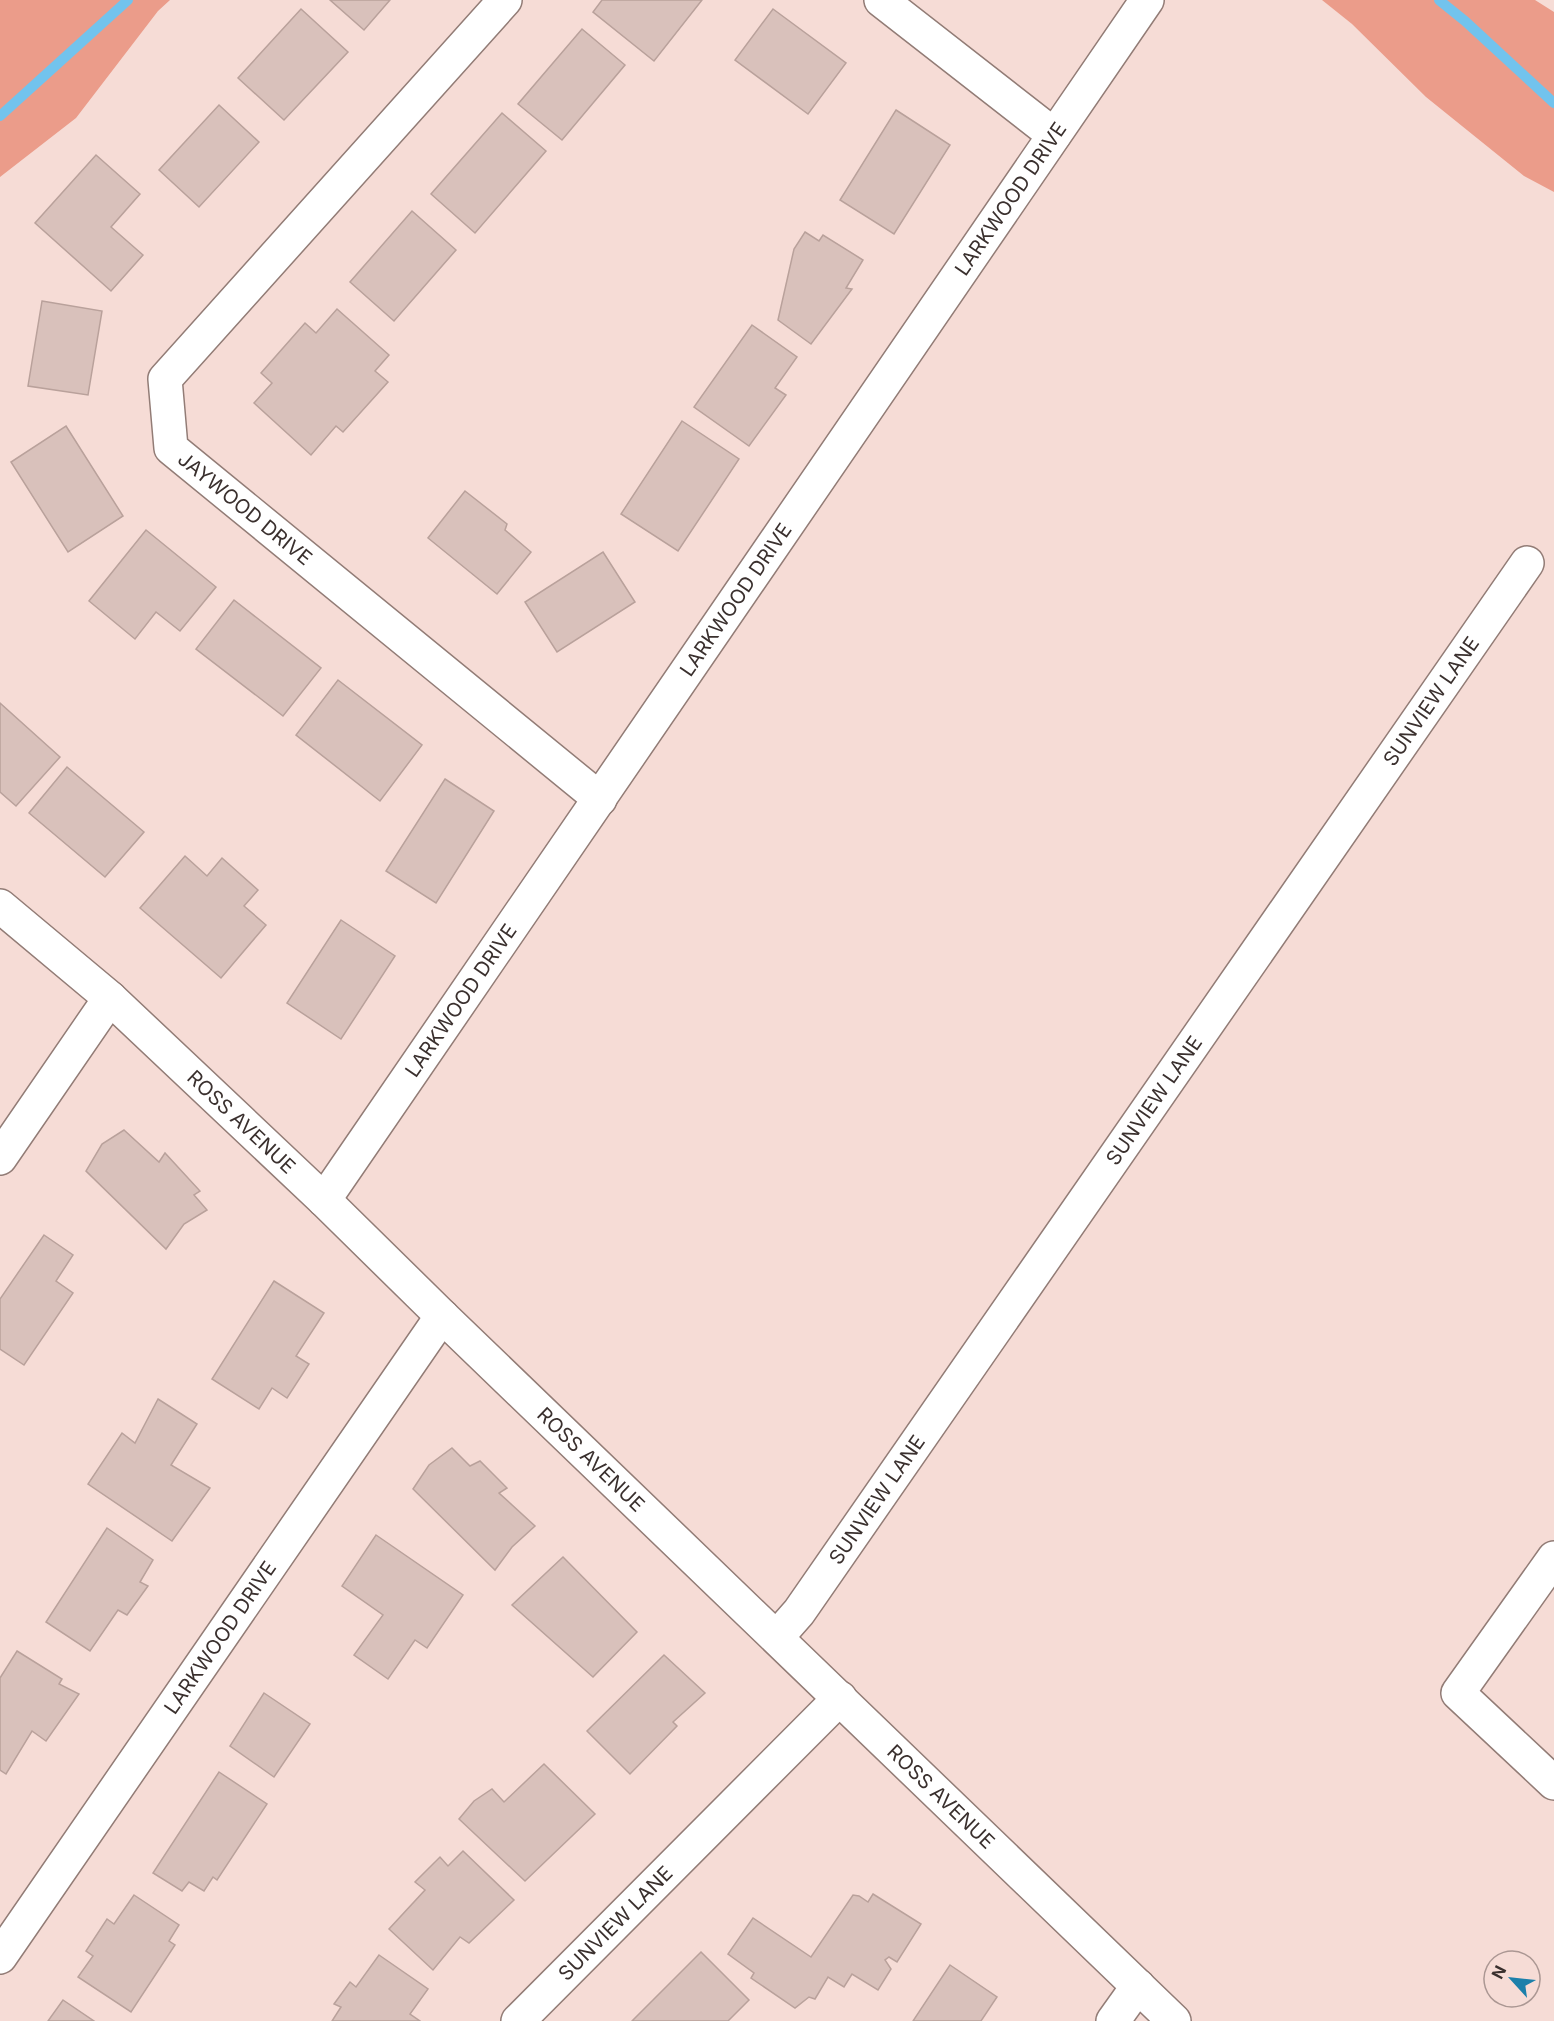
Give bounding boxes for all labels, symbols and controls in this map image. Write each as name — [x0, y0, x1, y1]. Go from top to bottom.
street label: LARKWOOD DRIVE — [950, 118, 1072, 280]
street label: JAYWOOD DRIVE — [173, 447, 317, 570]
street label: LARKWOOD DRIVE — [675, 518, 797, 681]
street label: SUNVIEW LANE — [1378, 632, 1484, 770]
street label: LARKWOOD DRIVE — [400, 919, 522, 1082]
street label: SUNVIEW LANE — [1101, 1031, 1207, 1170]
street label: ROSS AVENUE — [182, 1065, 300, 1179]
street label: ROSS AVENUE — [532, 1402, 650, 1517]
street label: SUNVIEW LANE — [824, 1431, 930, 1569]
street label: LARKWOOD DRIVE — [159, 1557, 281, 1719]
street label: ROSS AVENUE — [882, 1740, 1000, 1854]
street label: SUNVIEW LANE — [553, 1861, 677, 1985]
north arrow — [1482, 1949, 1542, 2009]
text: N — [1487, 1962, 1510, 1982]

